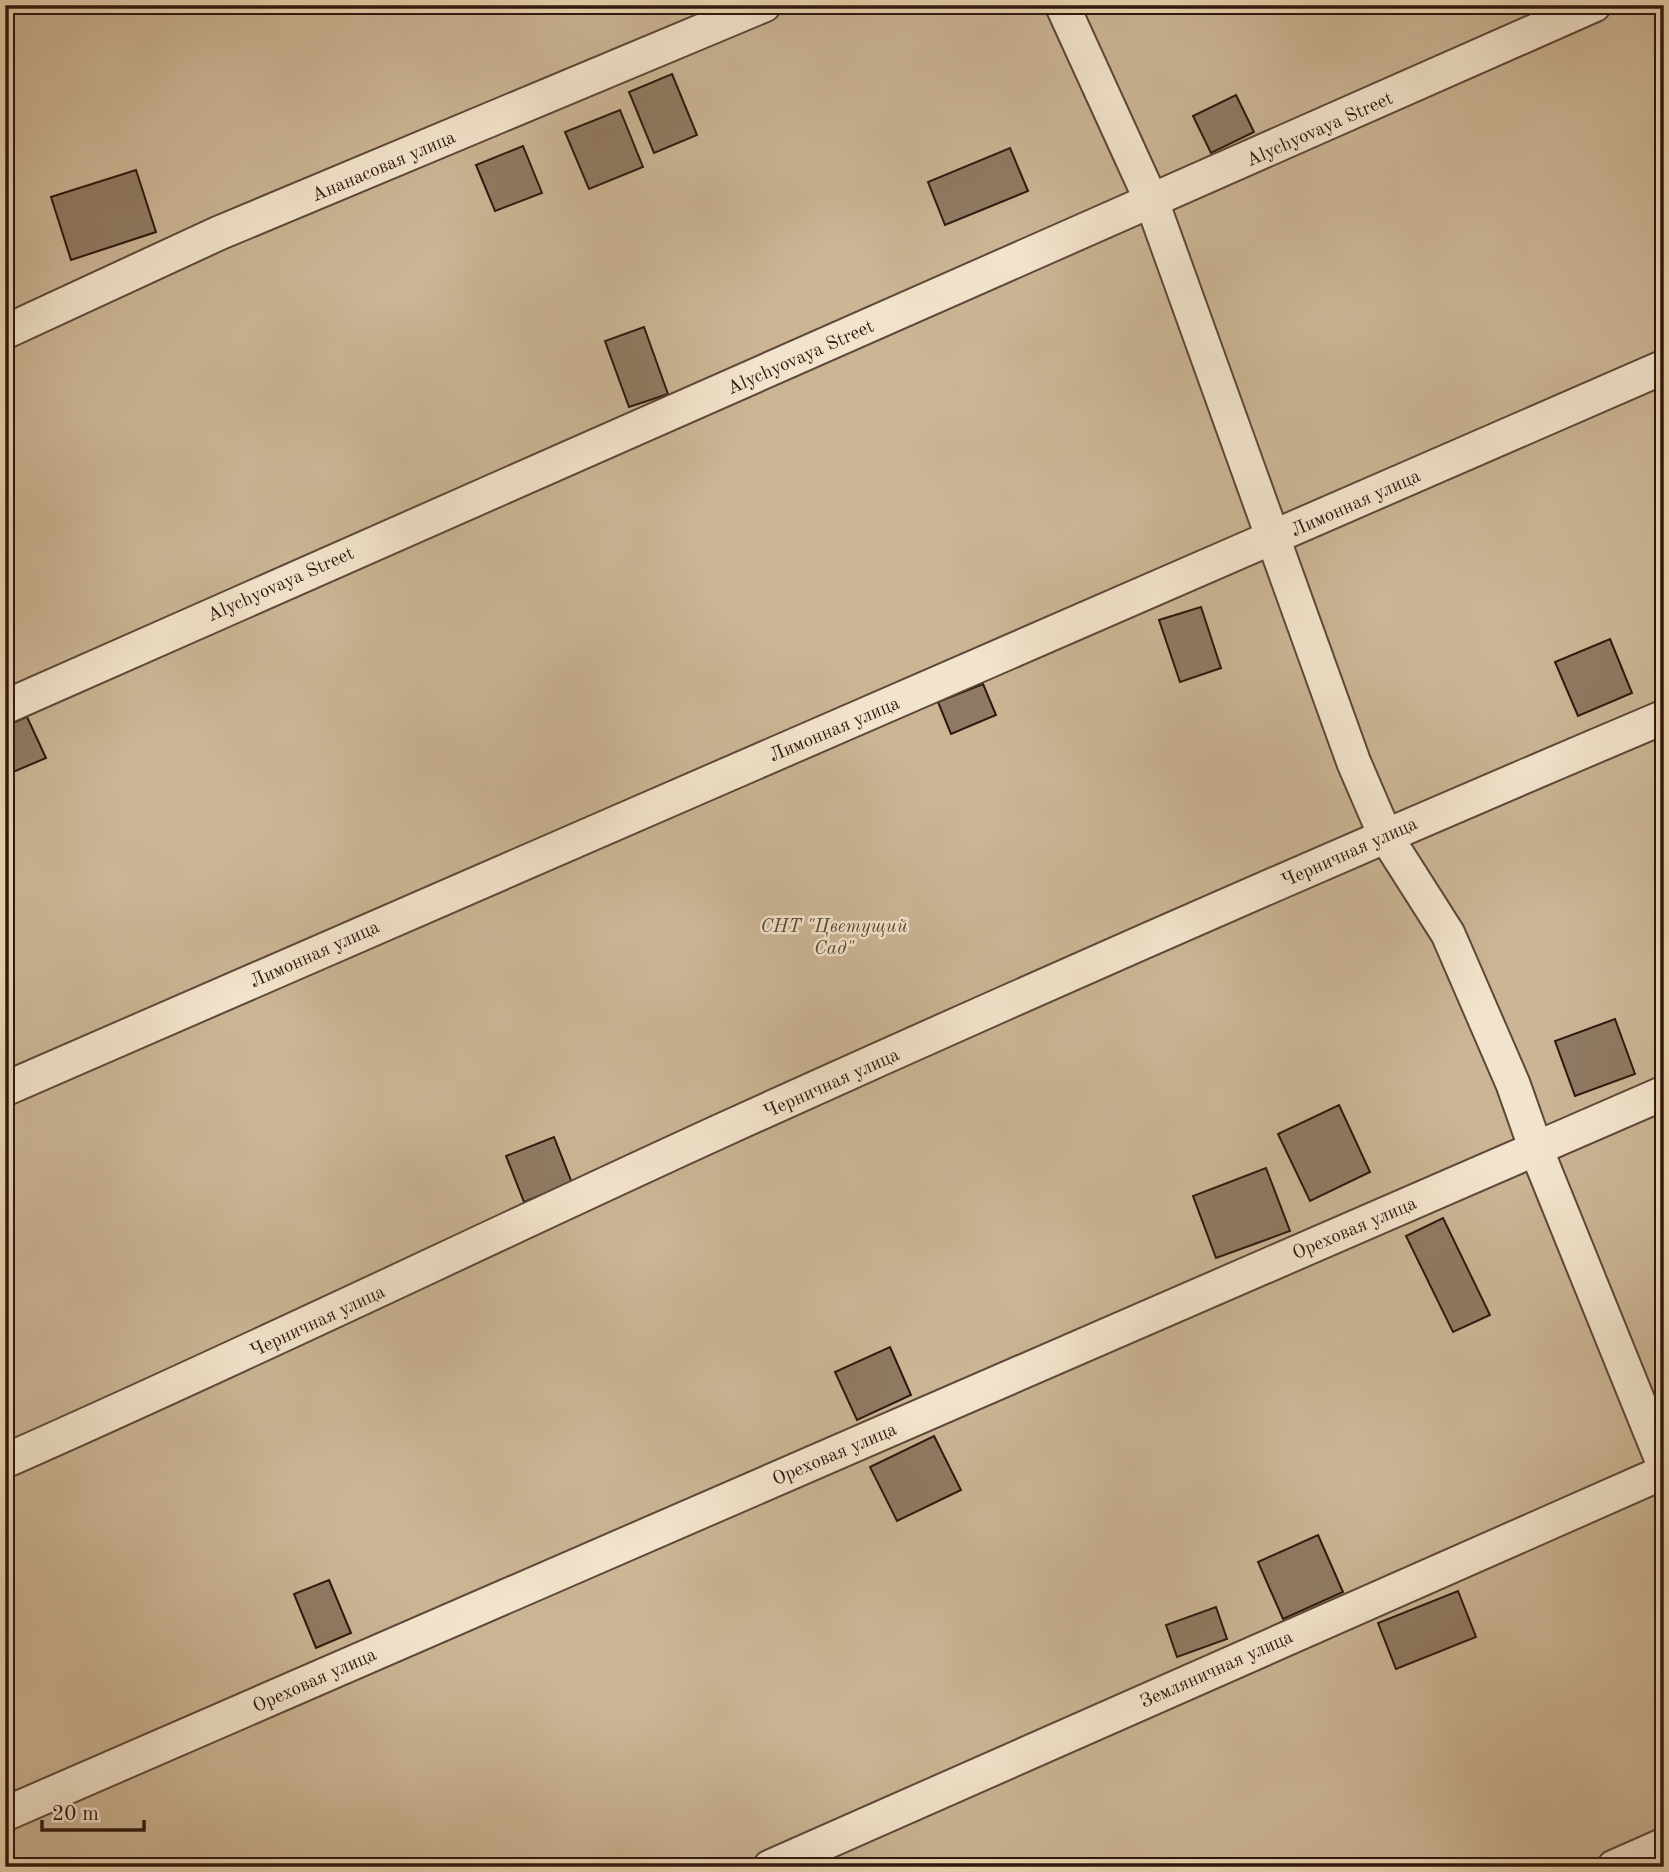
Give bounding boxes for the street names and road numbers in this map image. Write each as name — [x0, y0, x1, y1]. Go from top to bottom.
street label: Alychyovaya Street — [1244, 89, 1396, 171]
street label: Ананасовая улица — [309, 128, 459, 206]
street label: Alychyovaya Street — [725, 317, 877, 399]
street label: Лимонная улица — [1288, 467, 1424, 541]
street label: Alychyovaya Street — [205, 544, 357, 626]
street label: Лимонная улица — [767, 694, 903, 766]
street label: Черничная улица — [1279, 815, 1421, 892]
street label: Лимонная улица — [247, 918, 383, 992]
street label: Черничная улица — [761, 1046, 903, 1123]
street label: Ореховая улица — [1290, 1194, 1420, 1264]
street label: Черничная улица — [248, 1282, 389, 1362]
street label: Ореховая улица — [770, 1420, 900, 1490]
street label: Земляничная улица — [1138, 1628, 1297, 1712]
street label: Ореховая улица — [250, 1645, 380, 1717]

